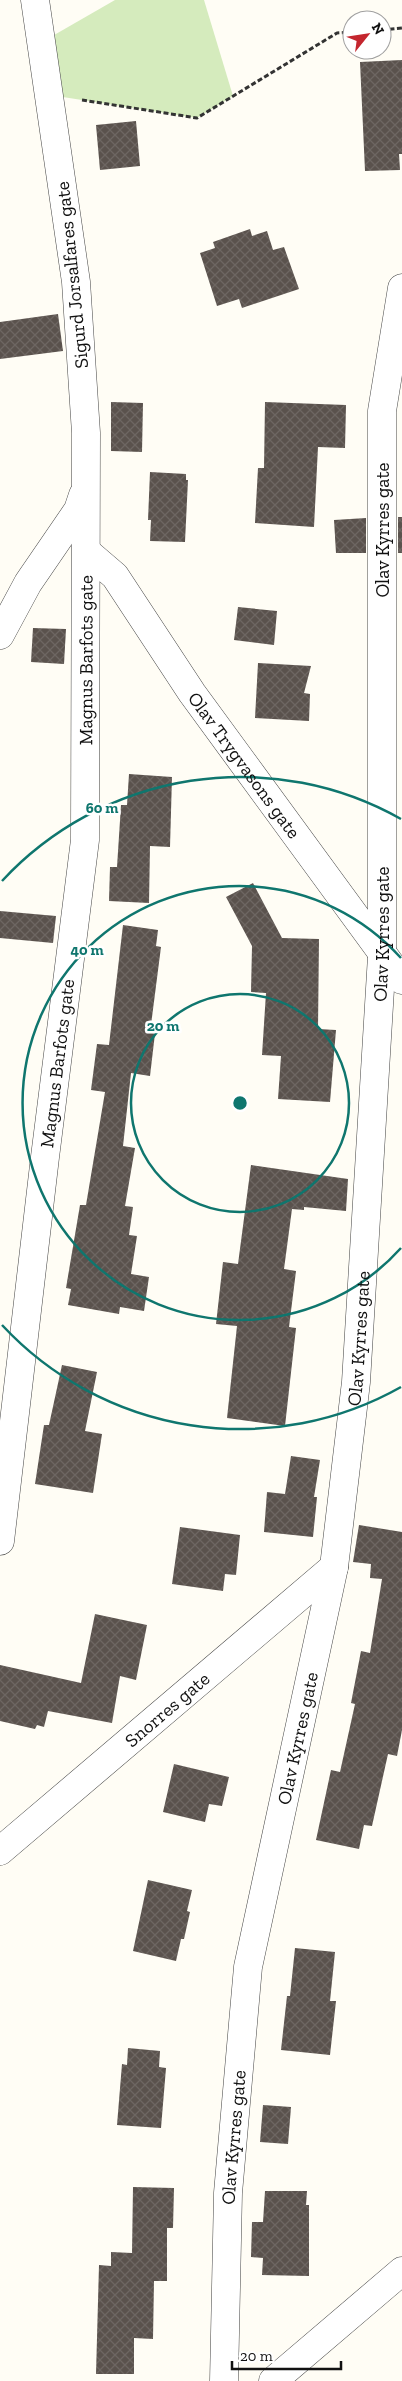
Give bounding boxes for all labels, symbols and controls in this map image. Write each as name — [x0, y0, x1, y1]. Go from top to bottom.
north arrow — [342, 10, 392, 60]
text: N — [368, 20, 388, 38]
street label: Sigurd Jorsalfares gate — [51, 180, 93, 370]
street label: Olav Kyrres gate — [371, 462, 394, 598]
street label: Magnus Barfots gate — [74, 575, 97, 745]
street label: Olav Trygvasons gate — [183, 687, 306, 843]
text: 60 m — [86, 799, 118, 817]
street label: Olav Kyrres gate — [368, 867, 394, 1002]
text: 40 m — [70, 941, 104, 959]
street label: Magnus Barfots gate — [35, 977, 79, 1149]
text: 20 m — [147, 1017, 179, 1035]
centre of rings — [231, 1094, 249, 1112]
street label: Olav Kyrres gate — [342, 1270, 374, 1407]
street label: Snorres gate — [120, 1667, 214, 1752]
street label: Olav Kyrres gate — [272, 1670, 323, 1807]
street label: Olav Kyrres gate — [216, 2069, 250, 2205]
scale bar — [232, 2338, 341, 2370]
text: 20 m — [240, 2347, 273, 2365]

